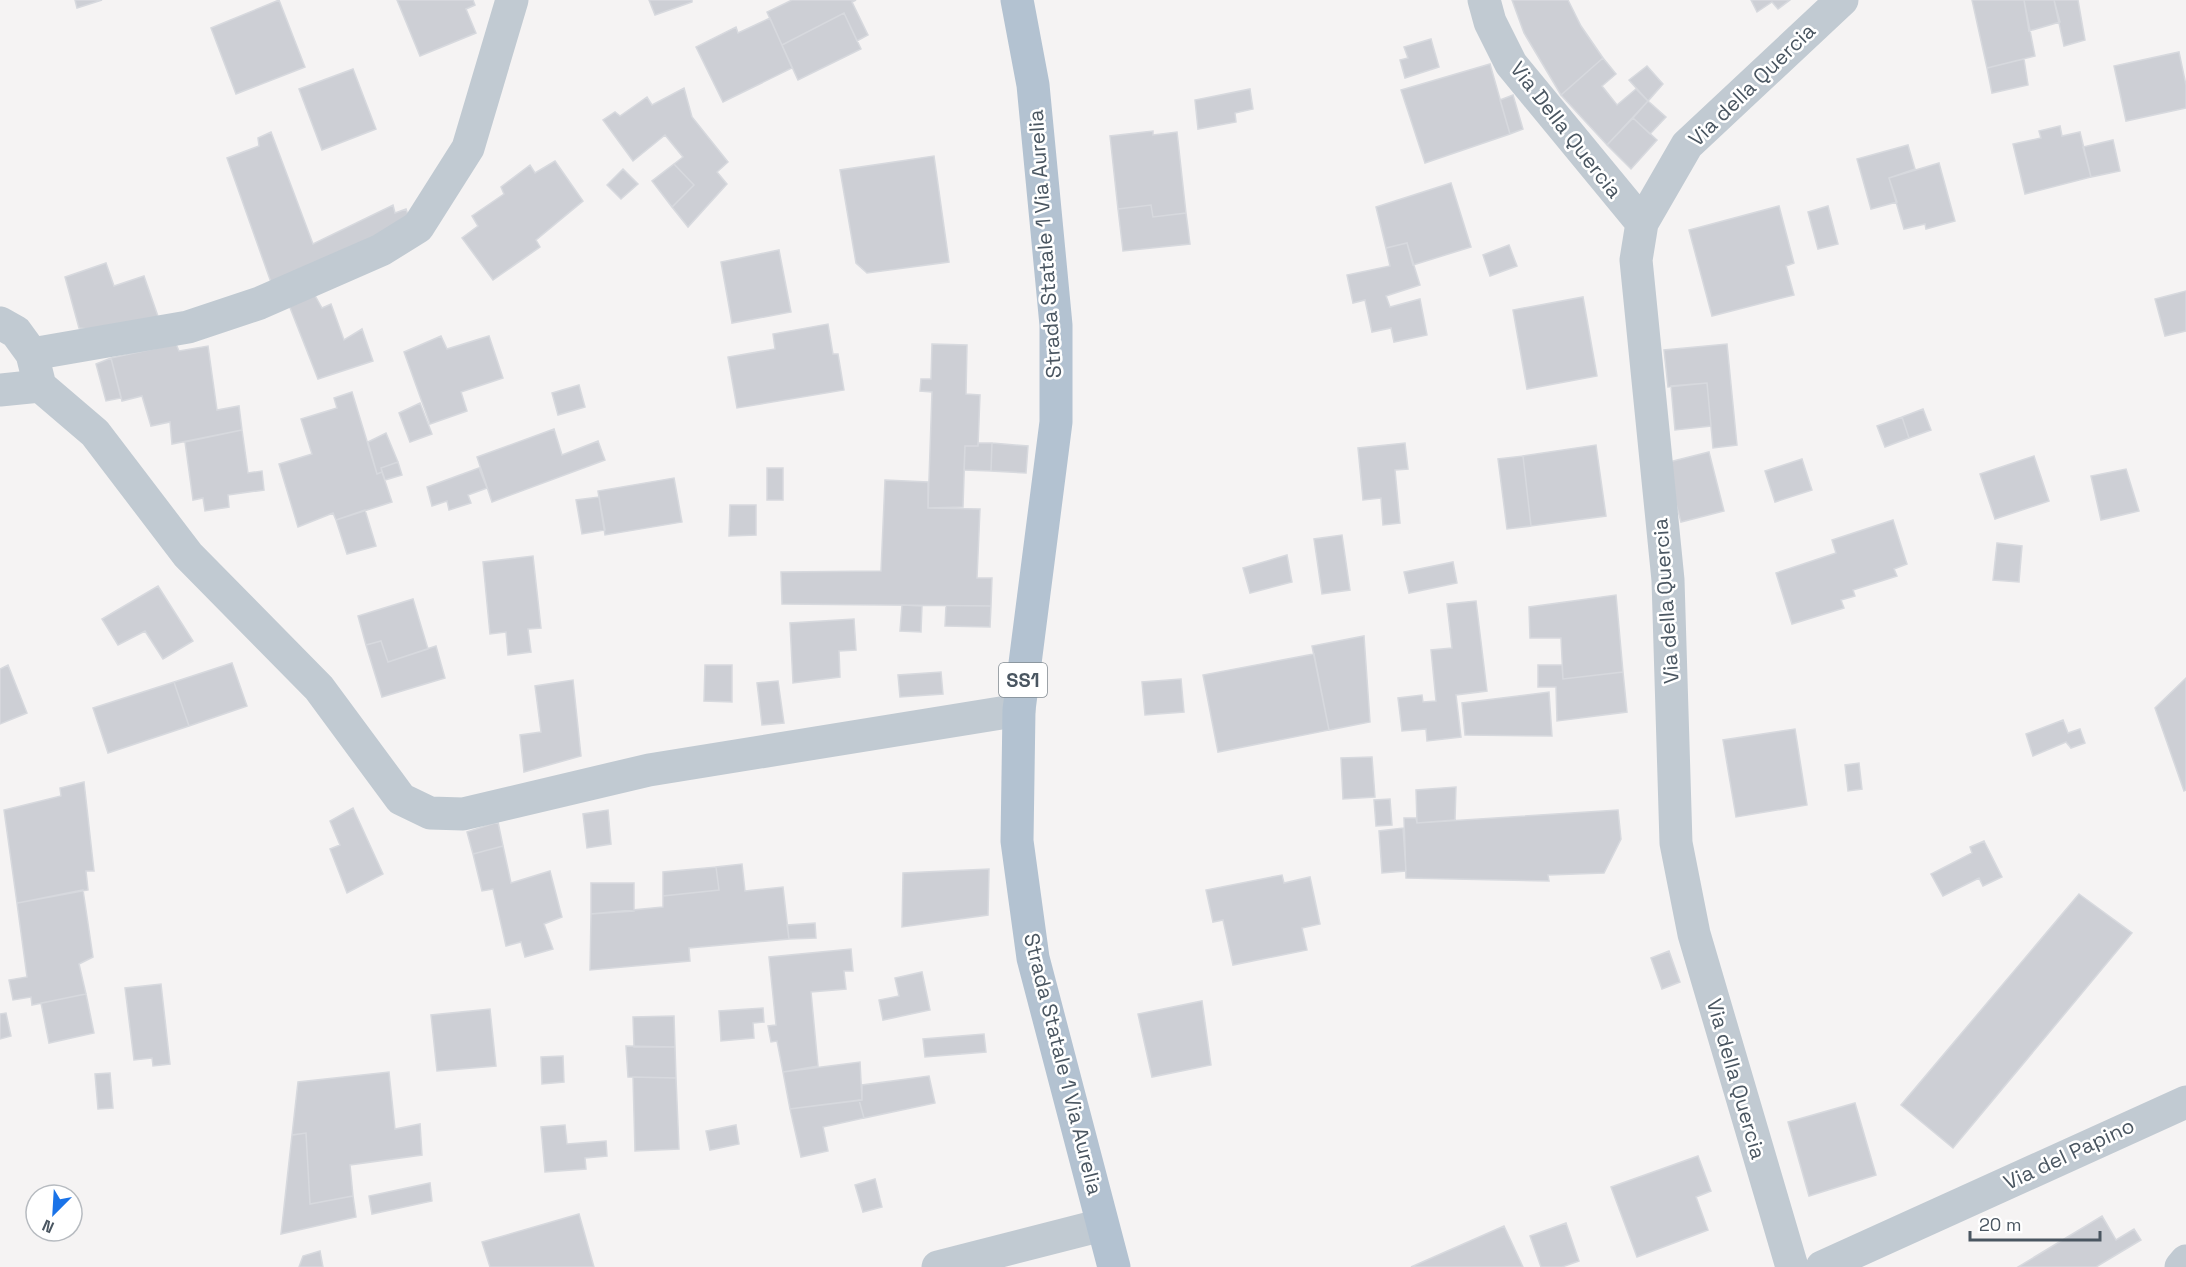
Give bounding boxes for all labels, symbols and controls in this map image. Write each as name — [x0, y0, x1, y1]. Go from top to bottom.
street label: Via della Quercia — [1683, 17, 1821, 152]
street label: Via Della Quercia — [1505, 56, 1628, 204]
street label: Strada Statale 1 Via Aurelia — [1022, 109, 1067, 379]
street label: Via della Quercia — [1646, 517, 1685, 685]
road number: SS1 — [999, 663, 1047, 697]
street label: Strada Statale 1 Via Aurelia — [1018, 930, 1109, 1198]
street label: Via della Quercia — [1701, 995, 1772, 1162]
street label: Via del Papino — [1999, 1111, 2138, 1196]
north arrow — [24, 1183, 84, 1243]
scale bar — [1970, 1204, 2100, 1242]
text: 20 m — [1979, 1213, 2022, 1236]
text: N — [39, 1214, 57, 1238]

